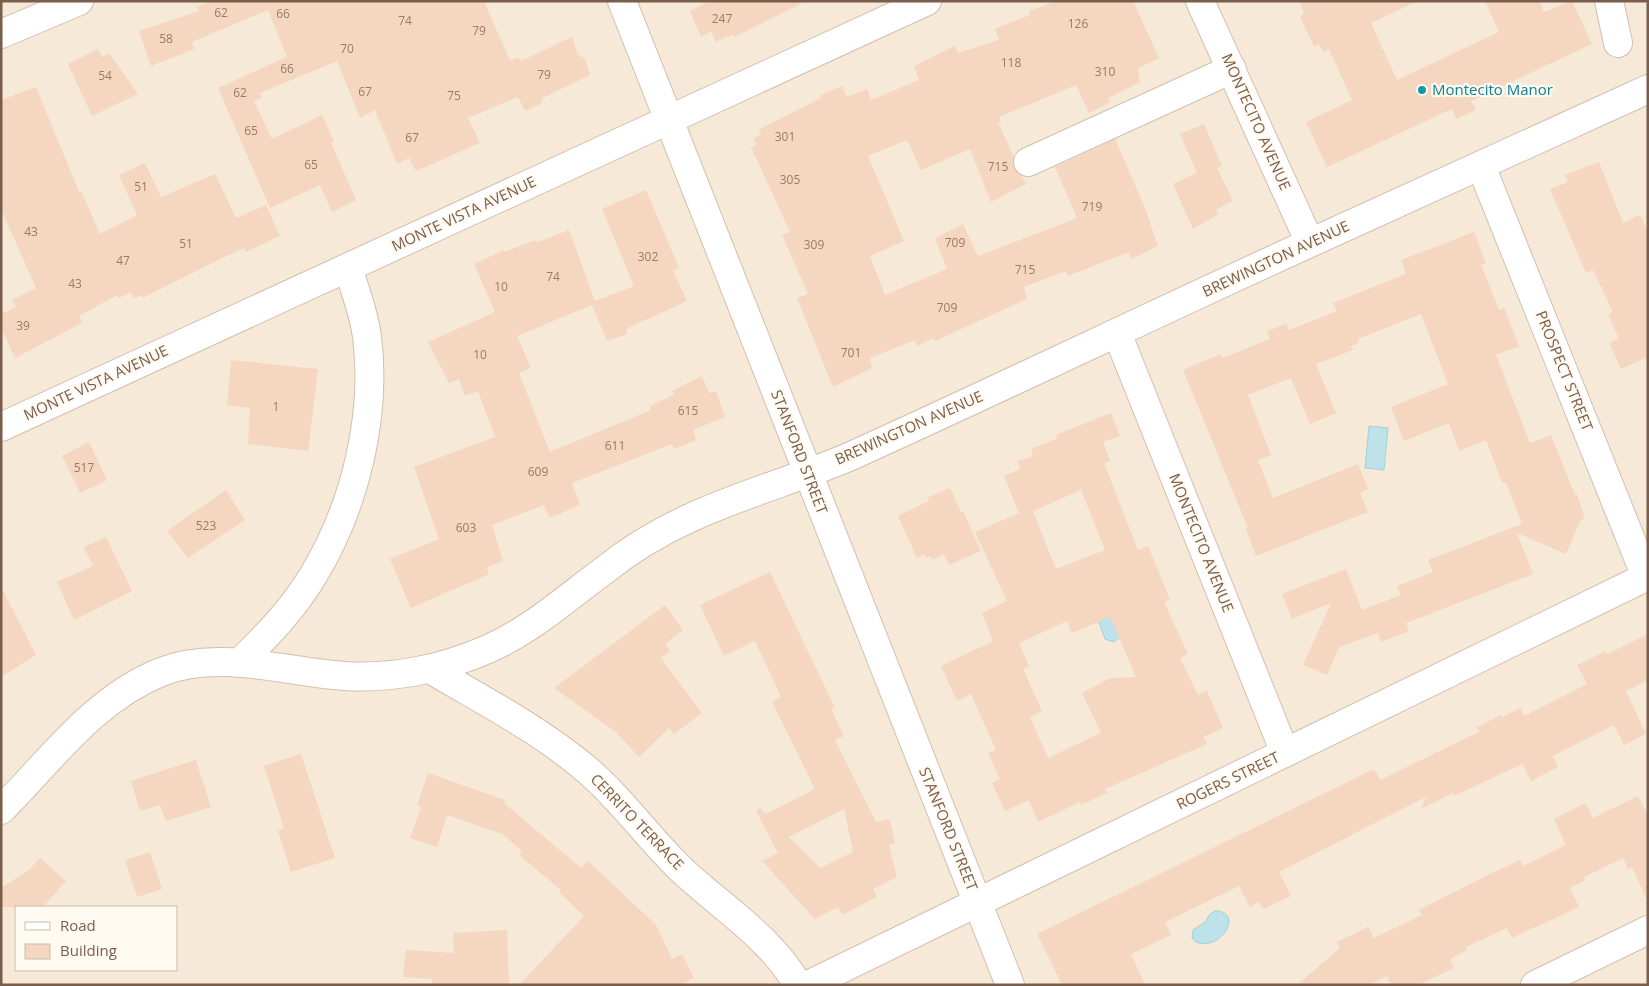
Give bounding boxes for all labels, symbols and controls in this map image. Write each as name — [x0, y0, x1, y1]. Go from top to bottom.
house number: 62 — [214, 4, 228, 21]
house number: 66 — [276, 5, 290, 22]
house number: 247 — [712, 10, 732, 27]
house number: 74 — [398, 12, 412, 29]
house number: 126 — [1068, 15, 1088, 32]
house number: 79 — [472, 22, 486, 39]
house number: 58 — [159, 30, 173, 47]
house number: 70 — [340, 40, 354, 57]
street label: MONTECITO AVENUE — [1218, 50, 1296, 193]
house number: 118 — [1001, 54, 1021, 71]
house number: 66 — [280, 60, 294, 77]
house number: 310 — [1095, 63, 1115, 80]
house number: 79 — [537, 66, 551, 83]
house number: 54 — [98, 67, 112, 84]
place label: Montecito Manor — [1432, 79, 1553, 99]
house number: 67 — [358, 83, 372, 100]
house number: 62 — [233, 84, 247, 101]
marker: Montecito Manor — [1416, 84, 1428, 96]
house number: 75 — [447, 87, 461, 104]
house number: 65 — [244, 122, 258, 139]
house number: 301 — [775, 128, 795, 145]
house number: 67 — [405, 129, 419, 146]
house number: 65 — [304, 156, 318, 173]
house number: 715 — [988, 158, 1008, 175]
street label: MONTE VISTA AVENUE — [388, 171, 539, 255]
house number: 305 — [780, 171, 800, 188]
house number: 51 — [134, 178, 148, 195]
house number: 719 — [1082, 198, 1102, 215]
street label: BREWINGTON AVENUE — [1199, 215, 1352, 301]
house number: 43 — [24, 223, 38, 240]
house number: 709 — [945, 234, 965, 251]
house number: 51 — [179, 235, 193, 252]
house number: 309 — [804, 236, 824, 253]
house number: 302 — [638, 248, 658, 265]
house number: 47 — [116, 252, 130, 269]
house number: 715 — [1015, 261, 1035, 278]
house number: 74 — [546, 268, 560, 285]
house number: 43 — [68, 275, 82, 292]
house number: 10 — [494, 278, 508, 295]
house number: 709 — [937, 299, 957, 316]
street label: PROSPECT STREET — [1532, 308, 1598, 434]
house number: 39 — [16, 317, 30, 334]
street label: MONTE VISTA AVENUE — [20, 340, 171, 424]
house number: 701 — [841, 344, 861, 361]
house number: 10 — [473, 346, 487, 363]
street label: BREWINGTON AVENUE — [831, 385, 986, 469]
street label: STANFORD STREET — [767, 387, 833, 517]
house number: 1 — [273, 398, 279, 415]
house number: 615 — [678, 402, 698, 419]
house number: 611 — [605, 437, 625, 454]
house number: 517 — [74, 459, 94, 476]
house number: 609 — [528, 463, 548, 480]
street label: MONTECITO AVENUE — [1165, 470, 1239, 615]
house number: 523 — [196, 517, 216, 534]
house number: 603 — [456, 519, 476, 536]
street label: ROGERS STREET — [1173, 746, 1283, 814]
street label: STANFORD STREET — [915, 764, 983, 894]
street label: CERRITO TERRACE — [587, 769, 689, 874]
legend — [15, 906, 178, 971]
text: Road — [60, 915, 96, 935]
text: Building — [60, 940, 117, 960]

